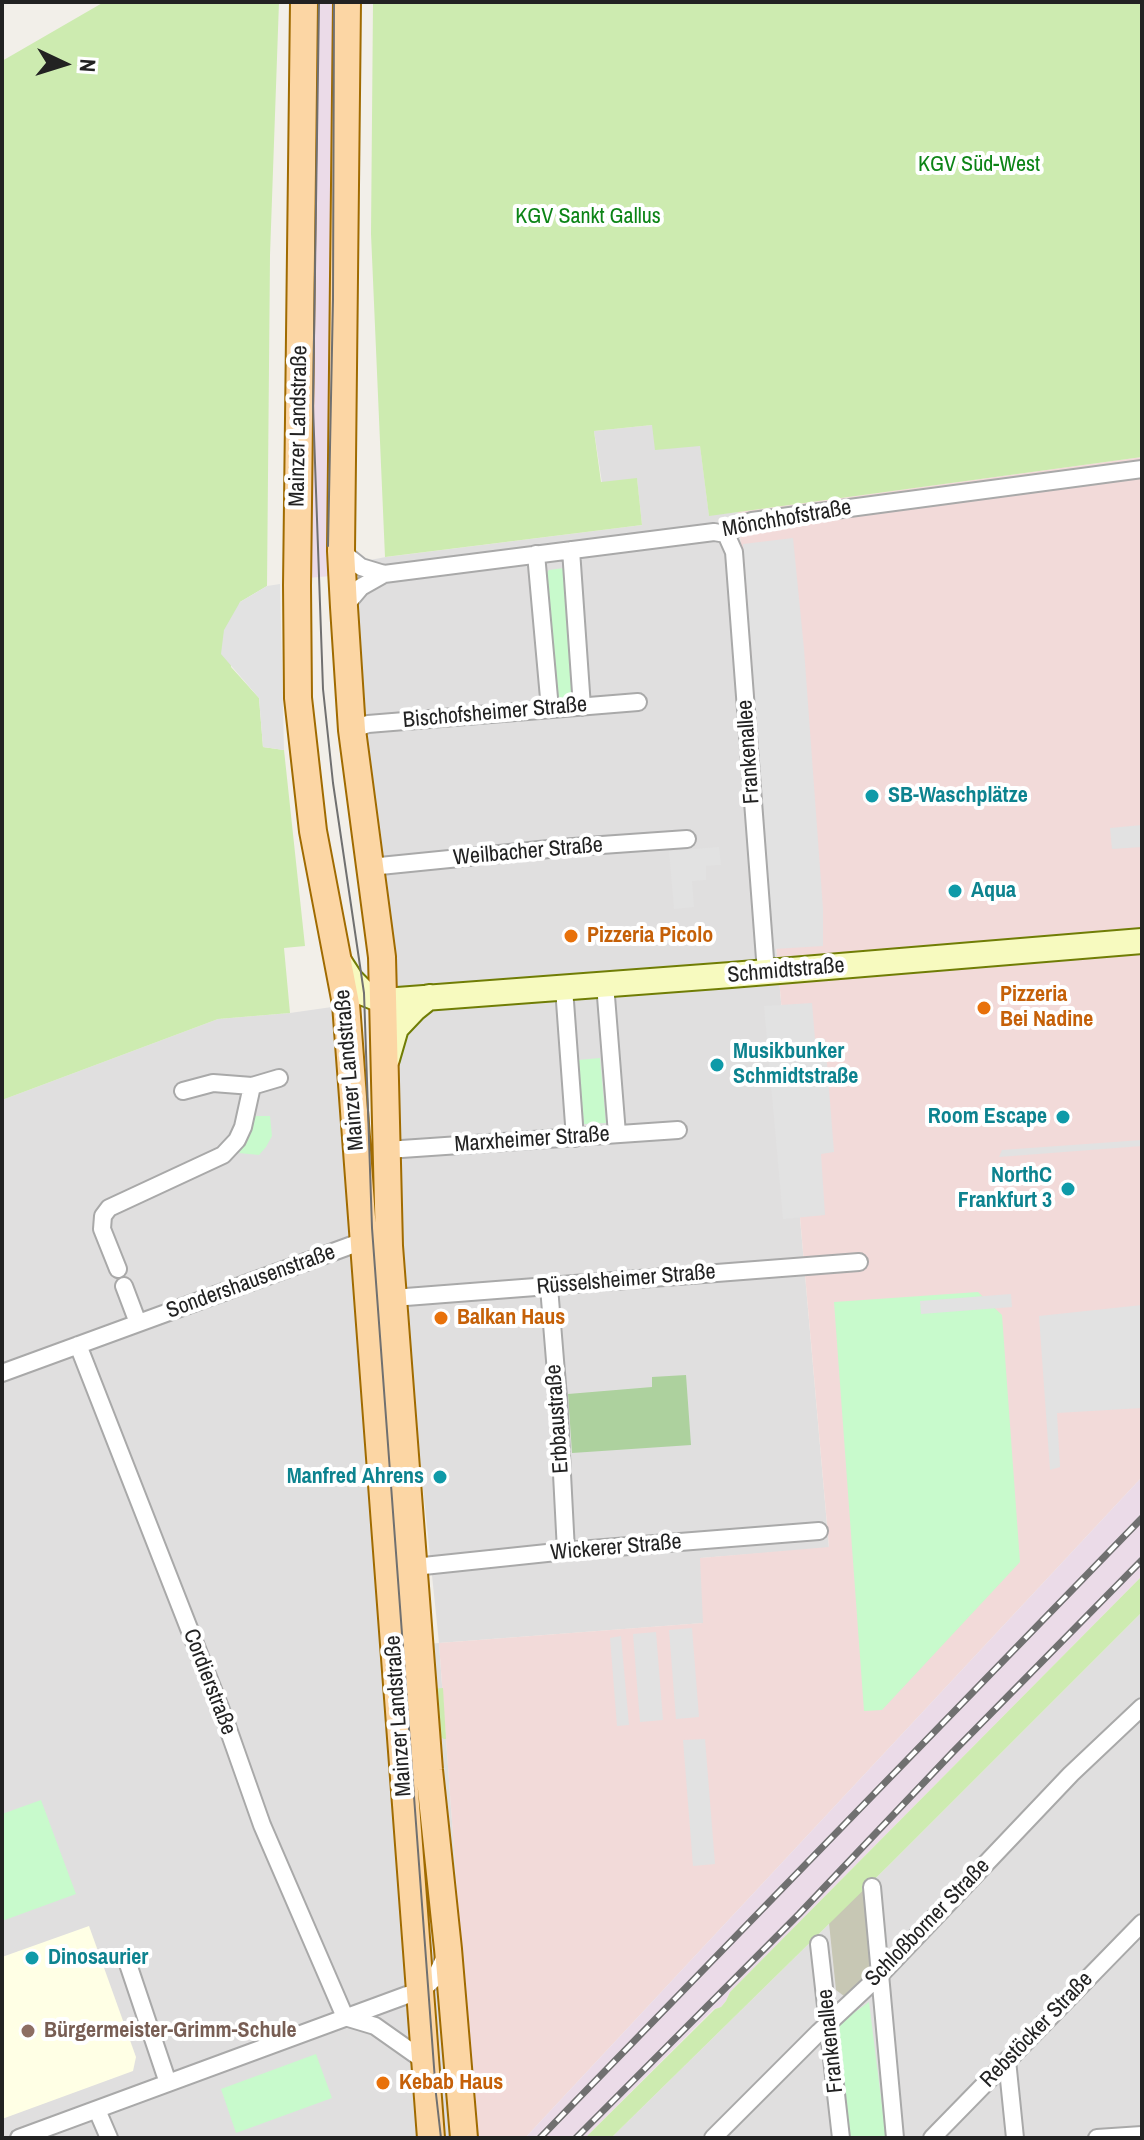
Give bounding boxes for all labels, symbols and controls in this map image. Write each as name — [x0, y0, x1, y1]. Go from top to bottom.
north arrow — [24, 24, 104, 104]
text: N — [73, 58, 103, 73]
park label: KGV Süd-West — [918, 152, 1040, 178]
park label: KGV Sankt Gallus — [515, 204, 661, 230]
street label: Mainzer Landstraße — [284, 345, 314, 507]
street label: Mönchhofstraße — [721, 495, 853, 543]
street label: Bischofsheimer Straße — [402, 692, 588, 734]
street label: Frankenallee — [732, 699, 766, 805]
place label: SB-Waschplätze — [888, 783, 1028, 809]
marker: SB-Waschplätze — [863, 787, 881, 805]
street label: Weilbacher Straße — [452, 832, 604, 872]
place label: Aqua — [971, 878, 1016, 904]
marker: Aqua — [946, 882, 964, 900]
place label: Pizzeria Picolo — [587, 923, 713, 949]
marker: Pizzeria Picolo — [562, 927, 580, 945]
street label: Schmidtstraße — [726, 953, 846, 989]
place label: Pizzeria Bei Nadine — [1000, 982, 1093, 1034]
street label: Mainzer Landstraße — [330, 988, 370, 1152]
marker: Pizzeria Bei Nadine — [975, 999, 993, 1017]
place label: Musikbunker Schmidtstraße — [733, 1039, 858, 1090]
marker: Musikbunker Schmidtstraße — [708, 1056, 726, 1074]
place label: Room Escape — [928, 1104, 1047, 1130]
marker: Room Escape — [1054, 1108, 1072, 1126]
street label: Marxheimer Straße — [454, 1121, 610, 1159]
place label: NorthC Frankfurt 3 — [958, 1163, 1052, 1214]
marker: NorthC Frankfurt 3 — [1059, 1180, 1077, 1198]
street label: Sondershausenstraße — [163, 1239, 339, 1325]
street label: Rüsselsheimer Straße — [535, 1259, 717, 1301]
place label: Balkan Haus — [457, 1305, 565, 1331]
marker: Balkan Haus — [432, 1309, 450, 1327]
street label: Erbbaustraße — [541, 1364, 575, 1474]
place label: Manfred Ahrens — [287, 1464, 424, 1490]
marker: Manfred Ahrens — [431, 1468, 449, 1486]
street label: Wickerer Straße — [549, 1529, 683, 1567]
street label: Cordierstraße — [177, 1625, 241, 1739]
street label: Mainzer Landstraße — [380, 1635, 418, 1797]
street label: Schloßborner Straße — [860, 1854, 996, 1992]
place label: Dinosaurier — [48, 1945, 148, 1971]
marker: Dinosaurier — [23, 1949, 41, 1967]
street label: Rebstöcker Straße — [975, 1967, 1099, 2093]
street label: Frankenallee — [812, 1988, 850, 2094]
place label: Bürgermeister-Grimm-Schule — [44, 2018, 297, 2044]
marker: Bürgermeister-Grimm-Schule — [19, 2022, 37, 2040]
place label: Kebab Haus — [399, 2070, 503, 2096]
marker: Kebab Haus — [374, 2074, 392, 2092]

